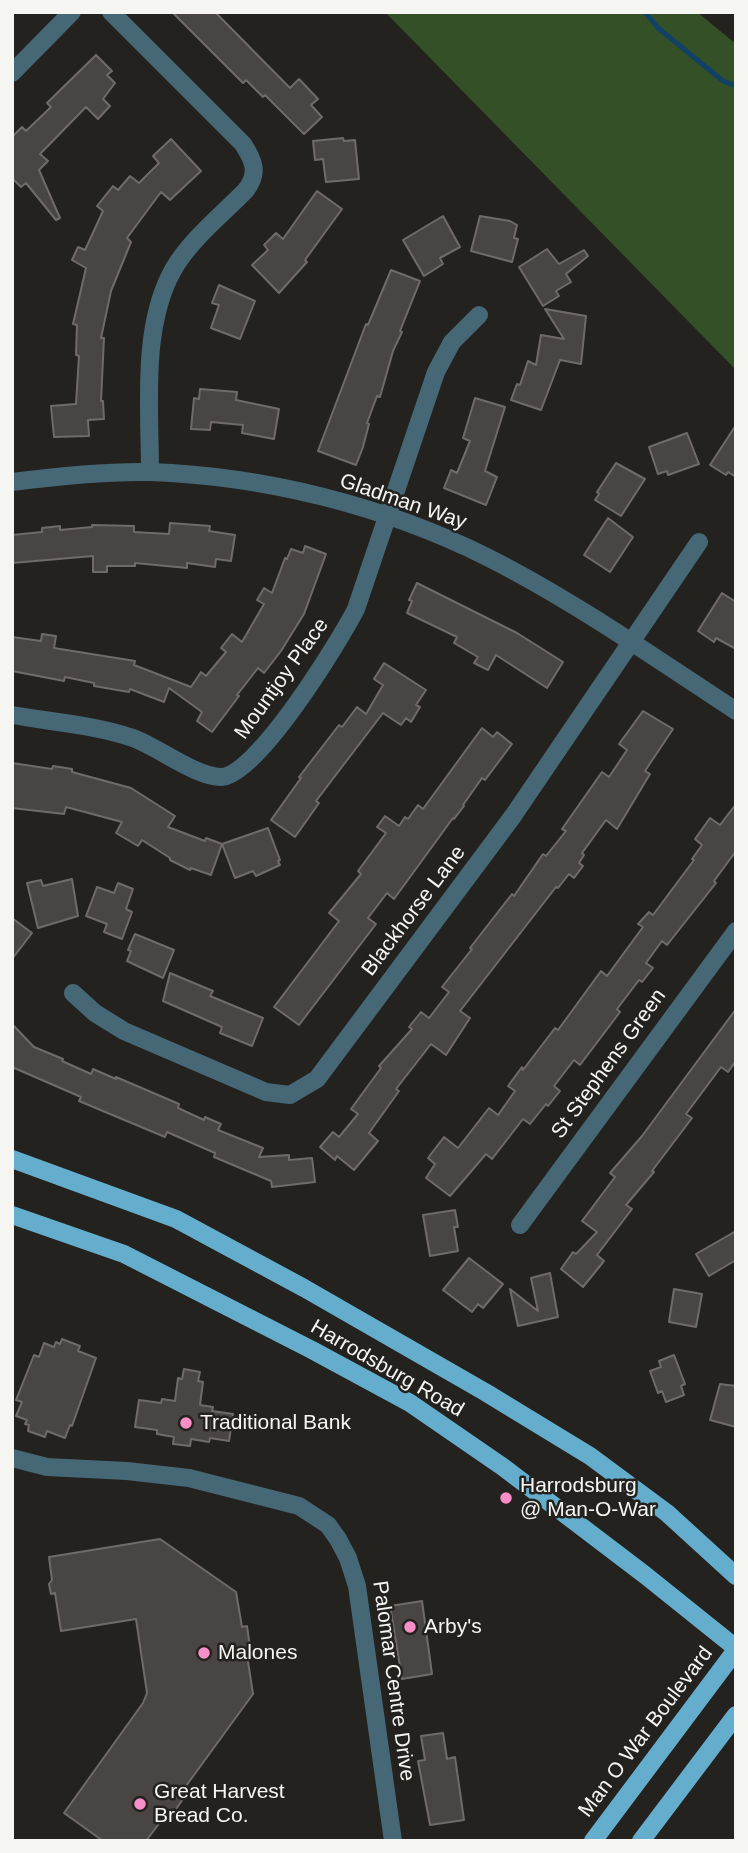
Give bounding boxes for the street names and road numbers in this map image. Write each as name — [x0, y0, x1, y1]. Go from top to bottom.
street label: Gladman Way — [336, 469, 470, 535]
street label: Mountjoy Place — [230, 614, 334, 744]
street label: Blackhorse Lane — [357, 841, 471, 981]
street label: St Stephens Green — [546, 984, 672, 1144]
street label: Harrodsburg Road — [306, 1315, 468, 1423]
street label: Palomar Centre Drive — [366, 1579, 420, 1783]
street label: Man O War Boulevard — [574, 1642, 718, 1822]

